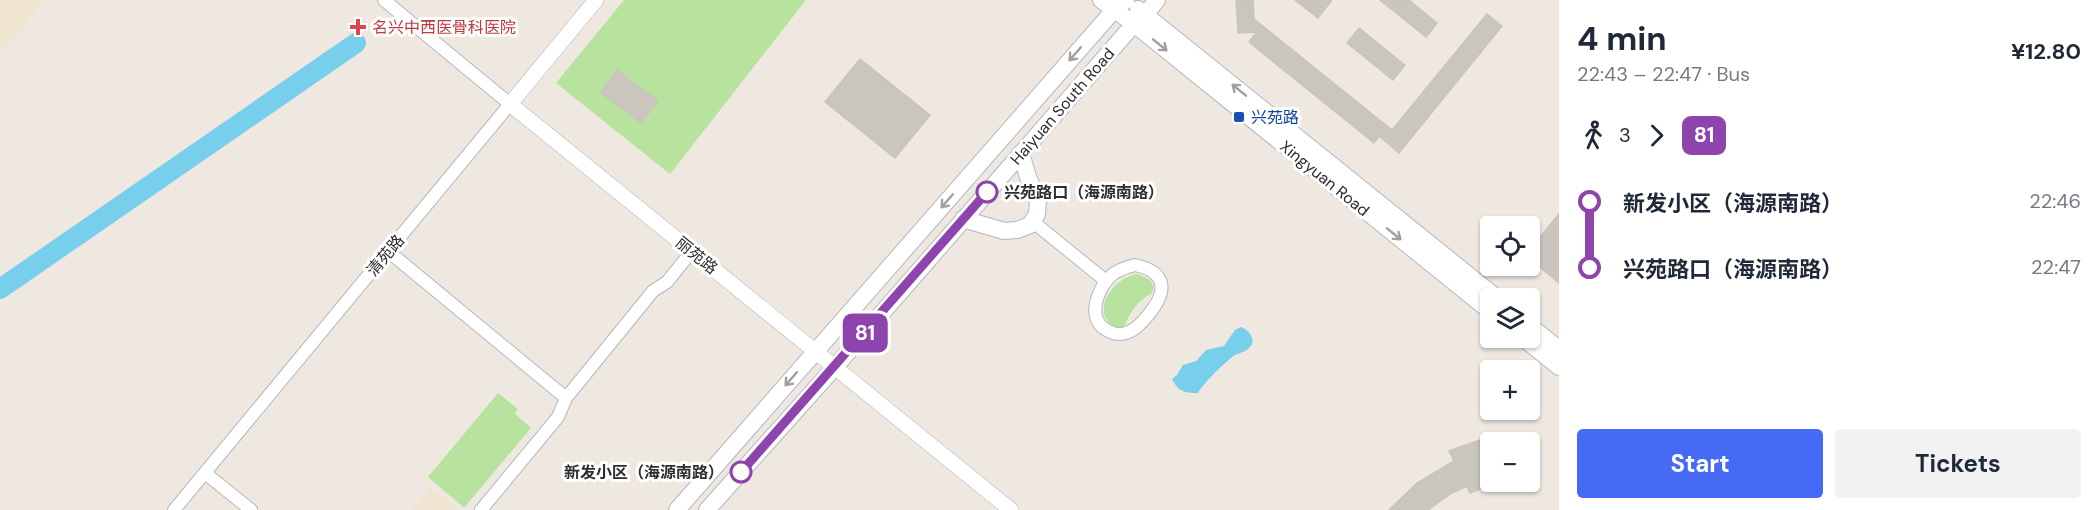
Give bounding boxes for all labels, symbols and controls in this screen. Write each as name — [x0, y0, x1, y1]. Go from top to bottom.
place label: 名兴中西医骨科医院 — [372, 17, 516, 38]
text: 4 min — [1577, 17, 1667, 60]
marker: 名兴中西医骨科医院 — [349, 18, 367, 36]
text: ¥12.80 — [2011, 37, 2081, 66]
one-way arrow — [1152, 39, 1168, 52]
street label: Haiyuan South Road — [1006, 43, 1119, 169]
one-way arrow — [1068, 46, 1082, 61]
text: 22:43 – 22:47 · Bus — [1577, 61, 1750, 87]
one-way arrow — [1231, 84, 1247, 97]
place label: 兴苑路 — [1251, 107, 1299, 128]
marker: 兴苑路 — [1232, 110, 1246, 124]
icon: walk — [1577, 119, 1610, 152]
icon: forward — [1640, 119, 1673, 152]
text: 81 — [1694, 121, 1714, 149]
text: 3 — [1619, 122, 1631, 148]
street label: Xingyuan Road — [1276, 136, 1374, 221]
marker: 兴苑路口（海源南路） — [976, 181, 998, 203]
place label: 兴苑路口（海源南路） — [1004, 182, 1164, 203]
text: 22:46 — [2029, 188, 2081, 214]
text: 新发小区（海源南路） — [1623, 189, 1843, 218]
one-way arrow — [940, 193, 954, 208]
map controls — [1480, 216, 1540, 492]
button: locate — [1480, 216, 1540, 276]
one-way arrow — [1385, 227, 1401, 240]
street label: 清苑路 — [362, 230, 409, 280]
street label: 丽苑路 — [671, 232, 722, 279]
text: 22:47 — [2031, 254, 2081, 280]
text: 兴苑路口（海源南路） — [1623, 255, 1843, 284]
button: layers — [1480, 288, 1540, 348]
line badge: 81 — [838, 314, 892, 352]
text: 81 — [855, 319, 875, 347]
button: + — [1480, 360, 1540, 420]
one-way arrow — [784, 371, 798, 386]
button: Start — [1577, 429, 1823, 498]
button: Tickets — [1835, 429, 2081, 498]
button: − — [1480, 432, 1540, 492]
marker: 新发小区（海源南路） — [730, 461, 752, 483]
place label: 新发小区（海源南路） — [564, 462, 724, 483]

